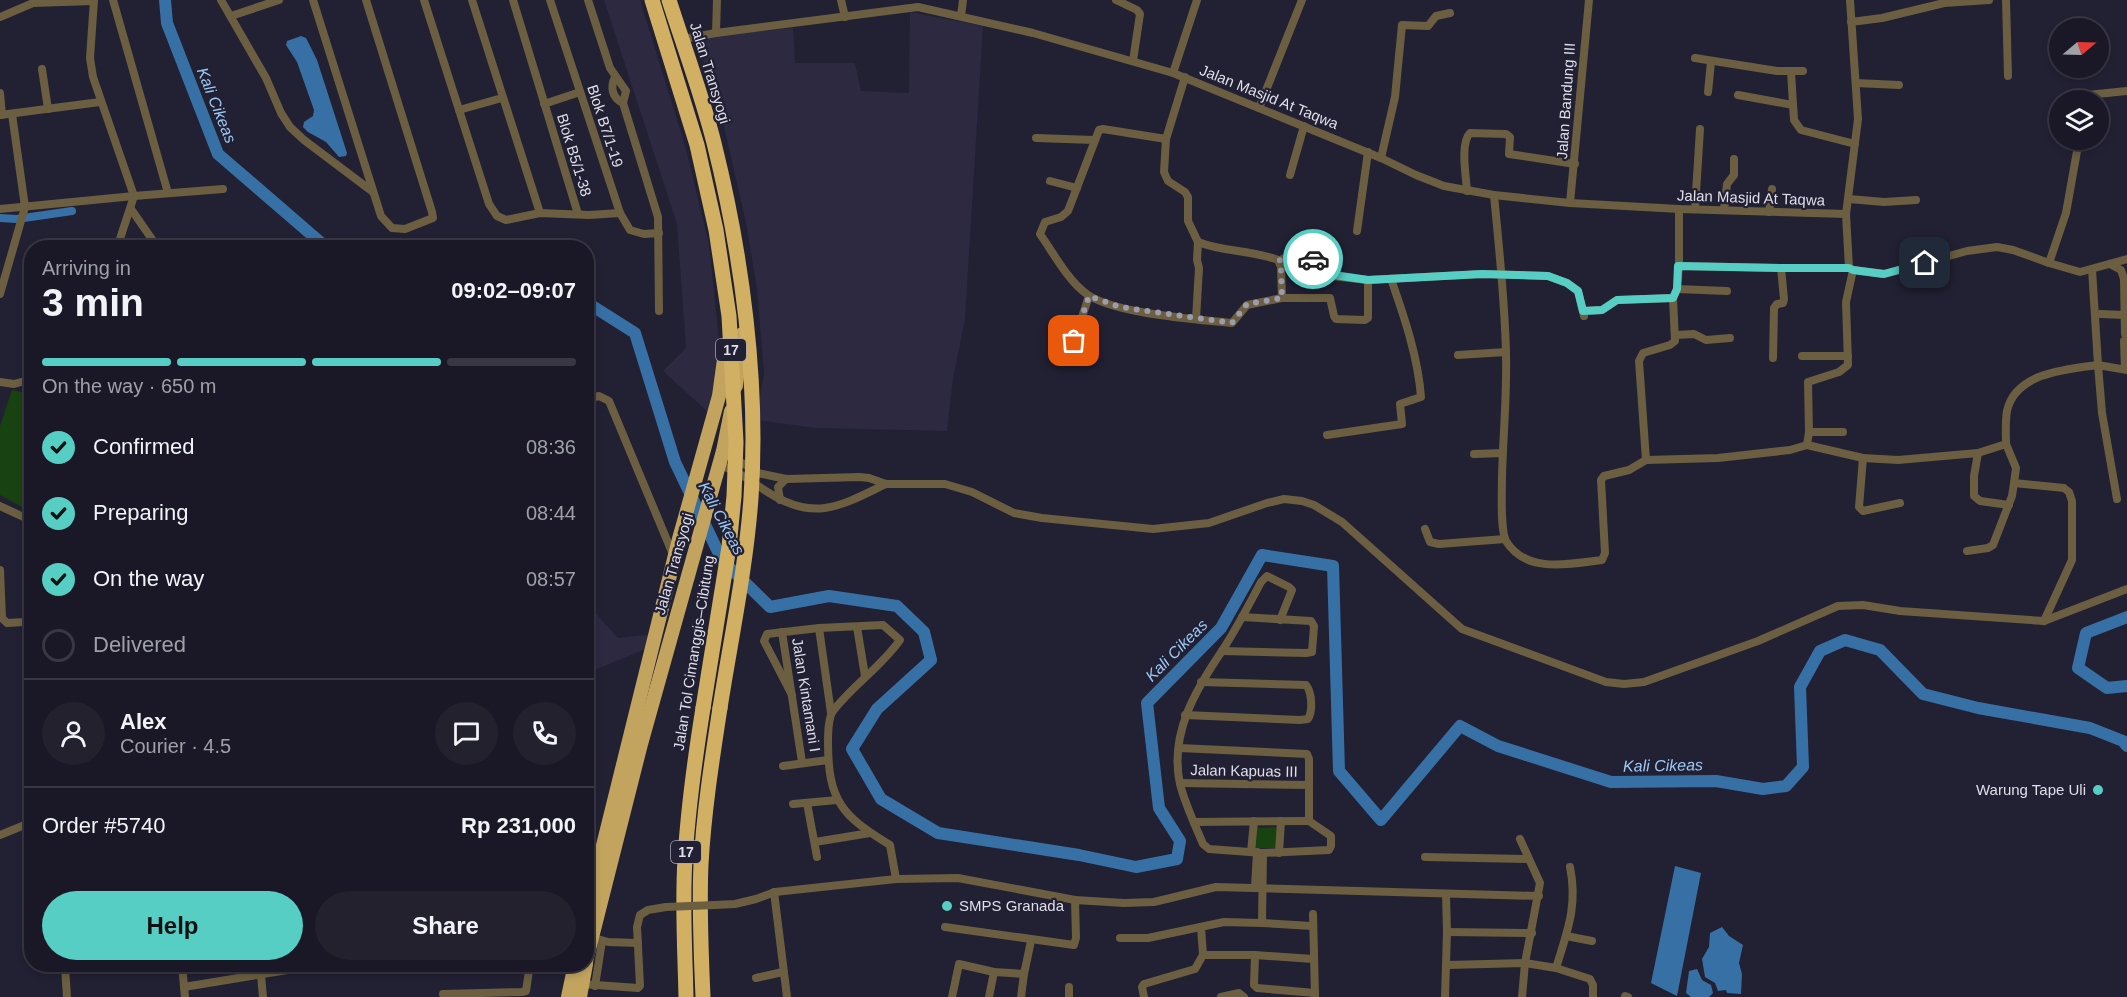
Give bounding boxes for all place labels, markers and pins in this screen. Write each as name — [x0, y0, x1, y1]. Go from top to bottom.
pin — [1899, 237, 1950, 288]
pin — [1048, 315, 1099, 366]
place label: Warung Tape Uli — [1976, 781, 2086, 798]
marker: Warung Tape Uli — [2091, 783, 2105, 797]
place label: SMPS Granada — [959, 897, 1065, 914]
marker: SMPS Granada — [940, 899, 954, 913]

